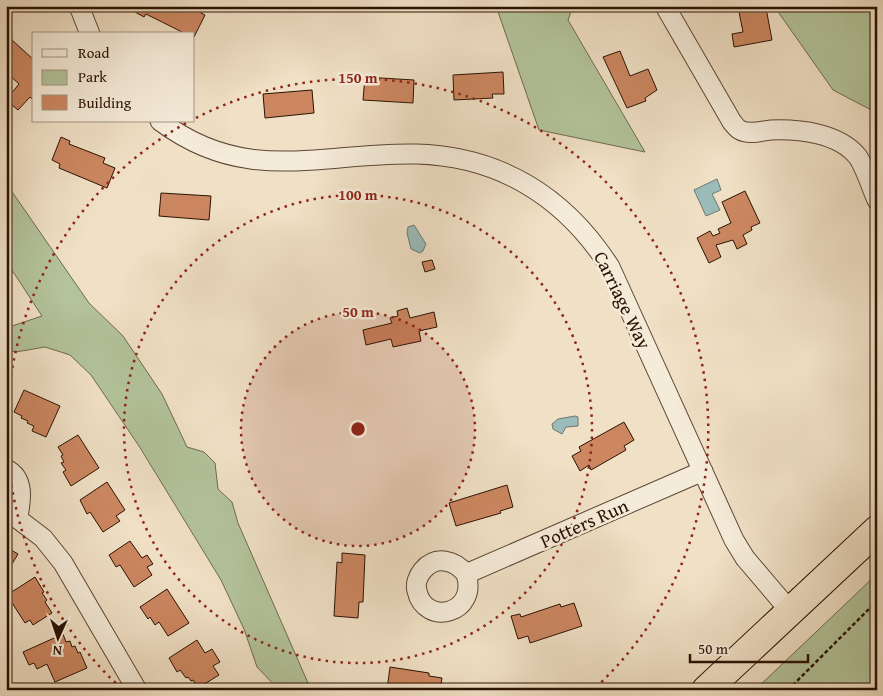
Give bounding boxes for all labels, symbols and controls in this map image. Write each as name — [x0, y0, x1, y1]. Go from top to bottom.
legend — [32, 32, 195, 122]
text: Road — [78, 42, 109, 63]
text: Park — [78, 66, 107, 87]
text: 150 m — [338, 67, 378, 88]
text: Building — [78, 92, 132, 113]
text: 100 m — [338, 184, 378, 205]
street label: Carriage Way — [587, 246, 659, 354]
text: 50 m — [342, 301, 374, 322]
centre of rings — [349, 420, 367, 438]
street label: Potters Run — [536, 491, 633, 555]
north arrow — [32, 614, 82, 664]
scale bar — [690, 631, 808, 663]
text: 50 m — [698, 638, 729, 659]
text: N — [51, 641, 63, 661]

